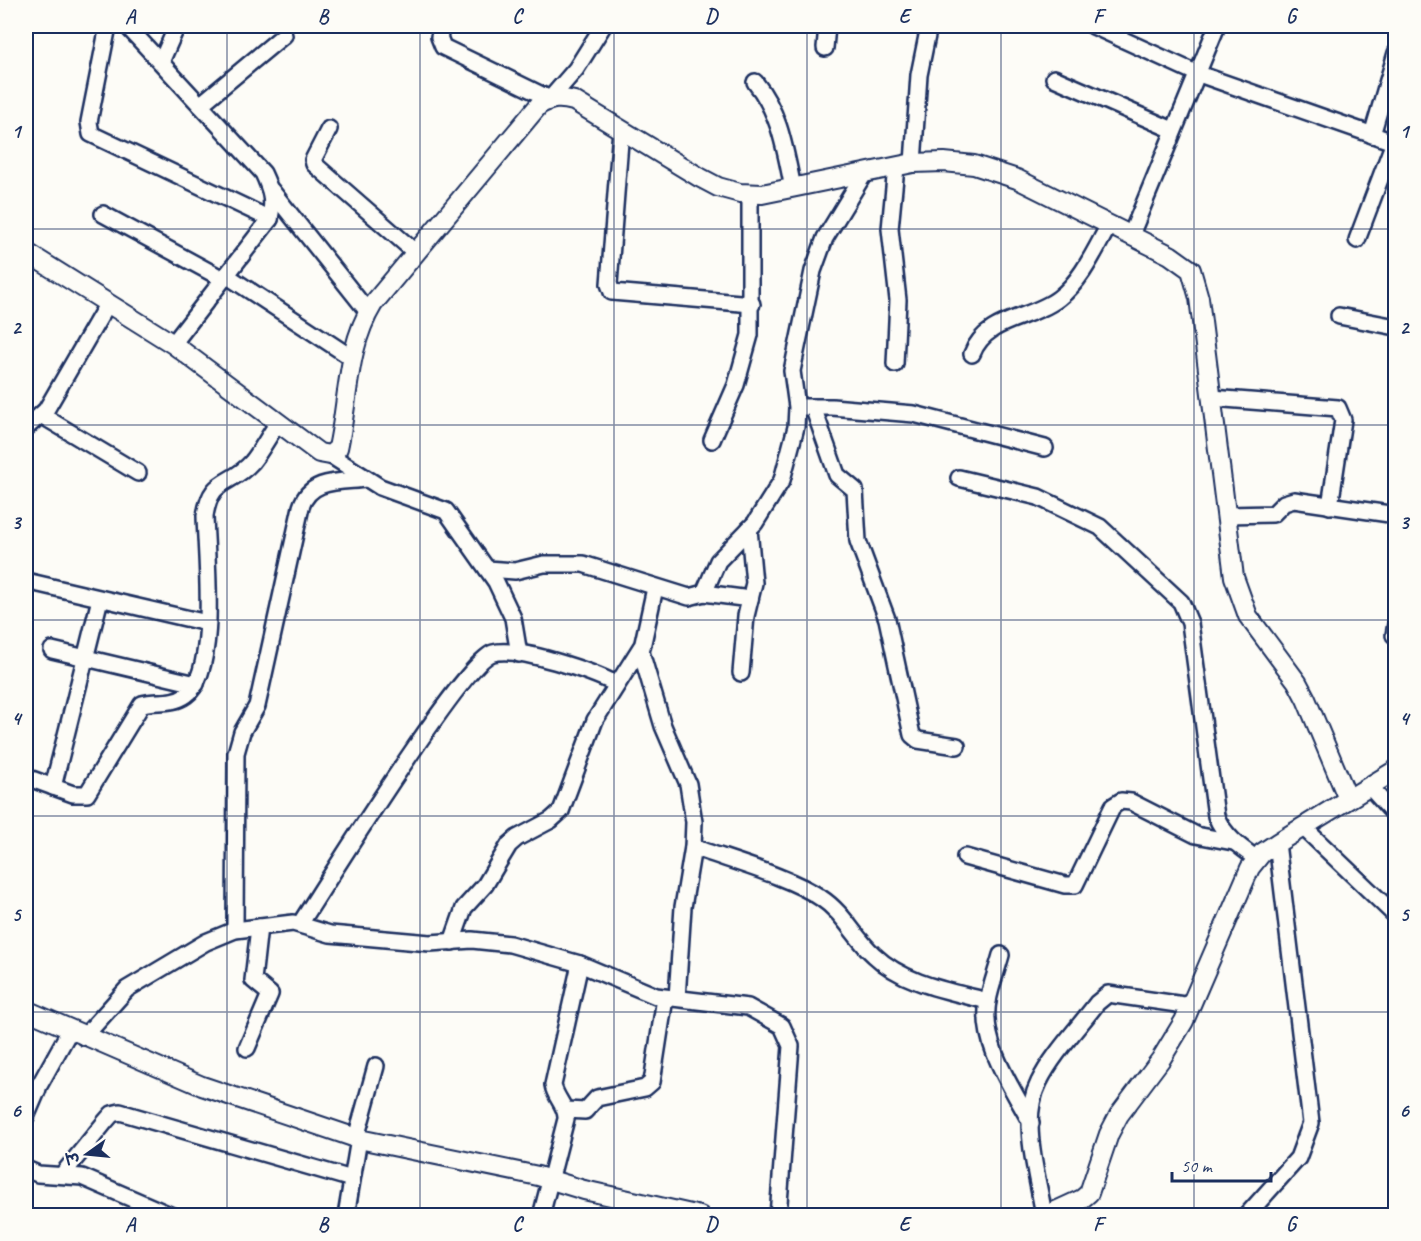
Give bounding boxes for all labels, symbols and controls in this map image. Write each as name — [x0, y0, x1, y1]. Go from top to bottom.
text: A — [125, 4, 137, 29]
text: B — [318, 4, 330, 29]
text: C — [512, 4, 524, 29]
text: D — [705, 4, 719, 29]
text: E — [899, 4, 913, 29]
text: F — [1093, 4, 1107, 29]
text: G — [1286, 4, 1299, 29]
text: 1 — [12, 119, 23, 144]
text: 1 — [1400, 119, 1411, 144]
text: 2 — [12, 315, 23, 340]
text: 2 — [1400, 315, 1411, 340]
text: 3 — [12, 510, 23, 535]
text: 3 — [1400, 510, 1411, 535]
text: 4 — [12, 706, 24, 731]
text: 4 — [1400, 706, 1412, 731]
text: 5 — [12, 902, 23, 927]
text: 5 — [1400, 902, 1411, 927]
text: 6 — [11, 1098, 22, 1123]
text: 6 — [1399, 1098, 1410, 1123]
north arrow — [57, 1124, 117, 1184]
scale bar — [1172, 1145, 1271, 1183]
text: उ — [62, 1149, 85, 1167]
text: 50 m — [1181, 1155, 1214, 1177]
text: A — [125, 1212, 137, 1237]
text: B — [318, 1212, 330, 1237]
text: C — [512, 1212, 524, 1237]
text: D — [705, 1212, 719, 1237]
text: E — [899, 1212, 913, 1237]
text: F — [1093, 1212, 1107, 1237]
text: G — [1286, 1212, 1299, 1237]

